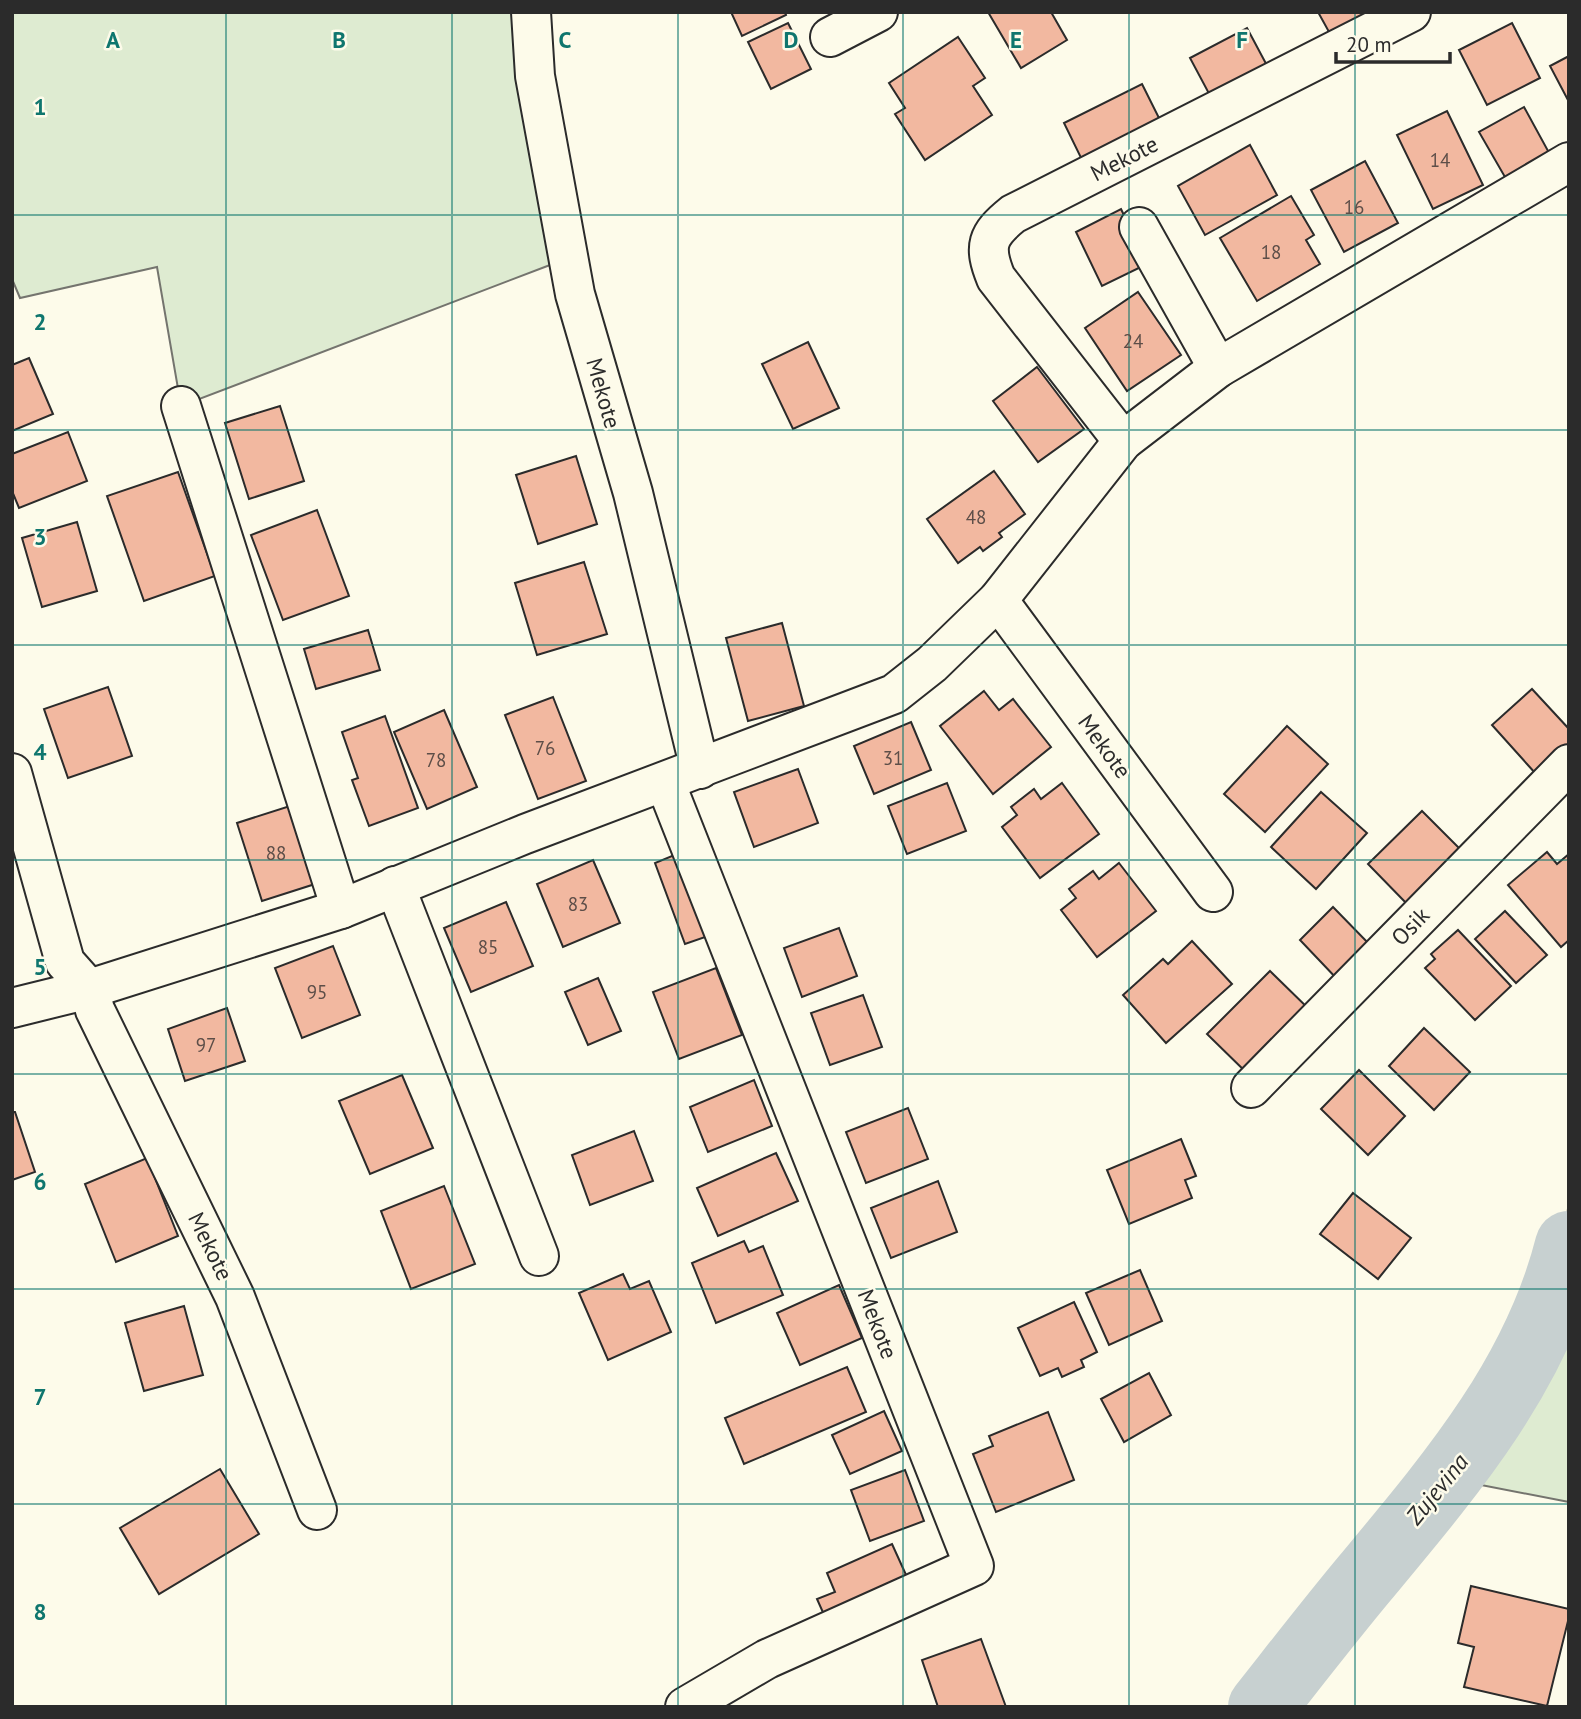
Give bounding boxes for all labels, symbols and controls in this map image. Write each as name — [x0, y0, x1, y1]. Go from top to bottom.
scale bar — [1336, 21, 1450, 65]
text: A — [106, 25, 120, 54]
text: B — [332, 25, 346, 54]
text: C — [559, 25, 572, 54]
text: D — [784, 25, 798, 54]
text: E — [1010, 25, 1022, 54]
text: F — [1236, 25, 1248, 54]
text: 20 m — [1346, 31, 1392, 58]
text: 1 — [33, 92, 47, 121]
street label: Mekote — [1085, 129, 1163, 187]
house number: 14 — [1430, 148, 1450, 172]
house number: 16 — [1344, 195, 1364, 219]
house number: 18 — [1261, 240, 1281, 264]
text: 2 — [33, 307, 47, 336]
house number: 24 — [1123, 329, 1143, 353]
street label: Mekote — [580, 354, 628, 432]
house number: 48 — [966, 505, 986, 529]
text: 3 — [33, 522, 47, 551]
street label: Mekote — [1072, 708, 1138, 784]
house number: 76 — [535, 736, 555, 760]
text: 4 — [33, 737, 47, 766]
house number: 31 — [883, 746, 903, 770]
house number: 78 — [426, 748, 446, 772]
house number: 88 — [266, 841, 286, 865]
house number: 83 — [568, 892, 588, 916]
street label: Osik — [1385, 901, 1435, 951]
house number: 85 — [478, 935, 498, 959]
text: 5 — [33, 952, 47, 981]
house number: 95 — [307, 980, 327, 1004]
house number: 97 — [196, 1033, 216, 1057]
text: 6 — [33, 1167, 47, 1196]
street label: Mekote — [182, 1207, 240, 1285]
street label: Mekote — [852, 1285, 904, 1363]
text: 7 — [33, 1382, 47, 1411]
water label: Zujevina — [1398, 1447, 1475, 1532]
text: 8 — [33, 1597, 47, 1626]

